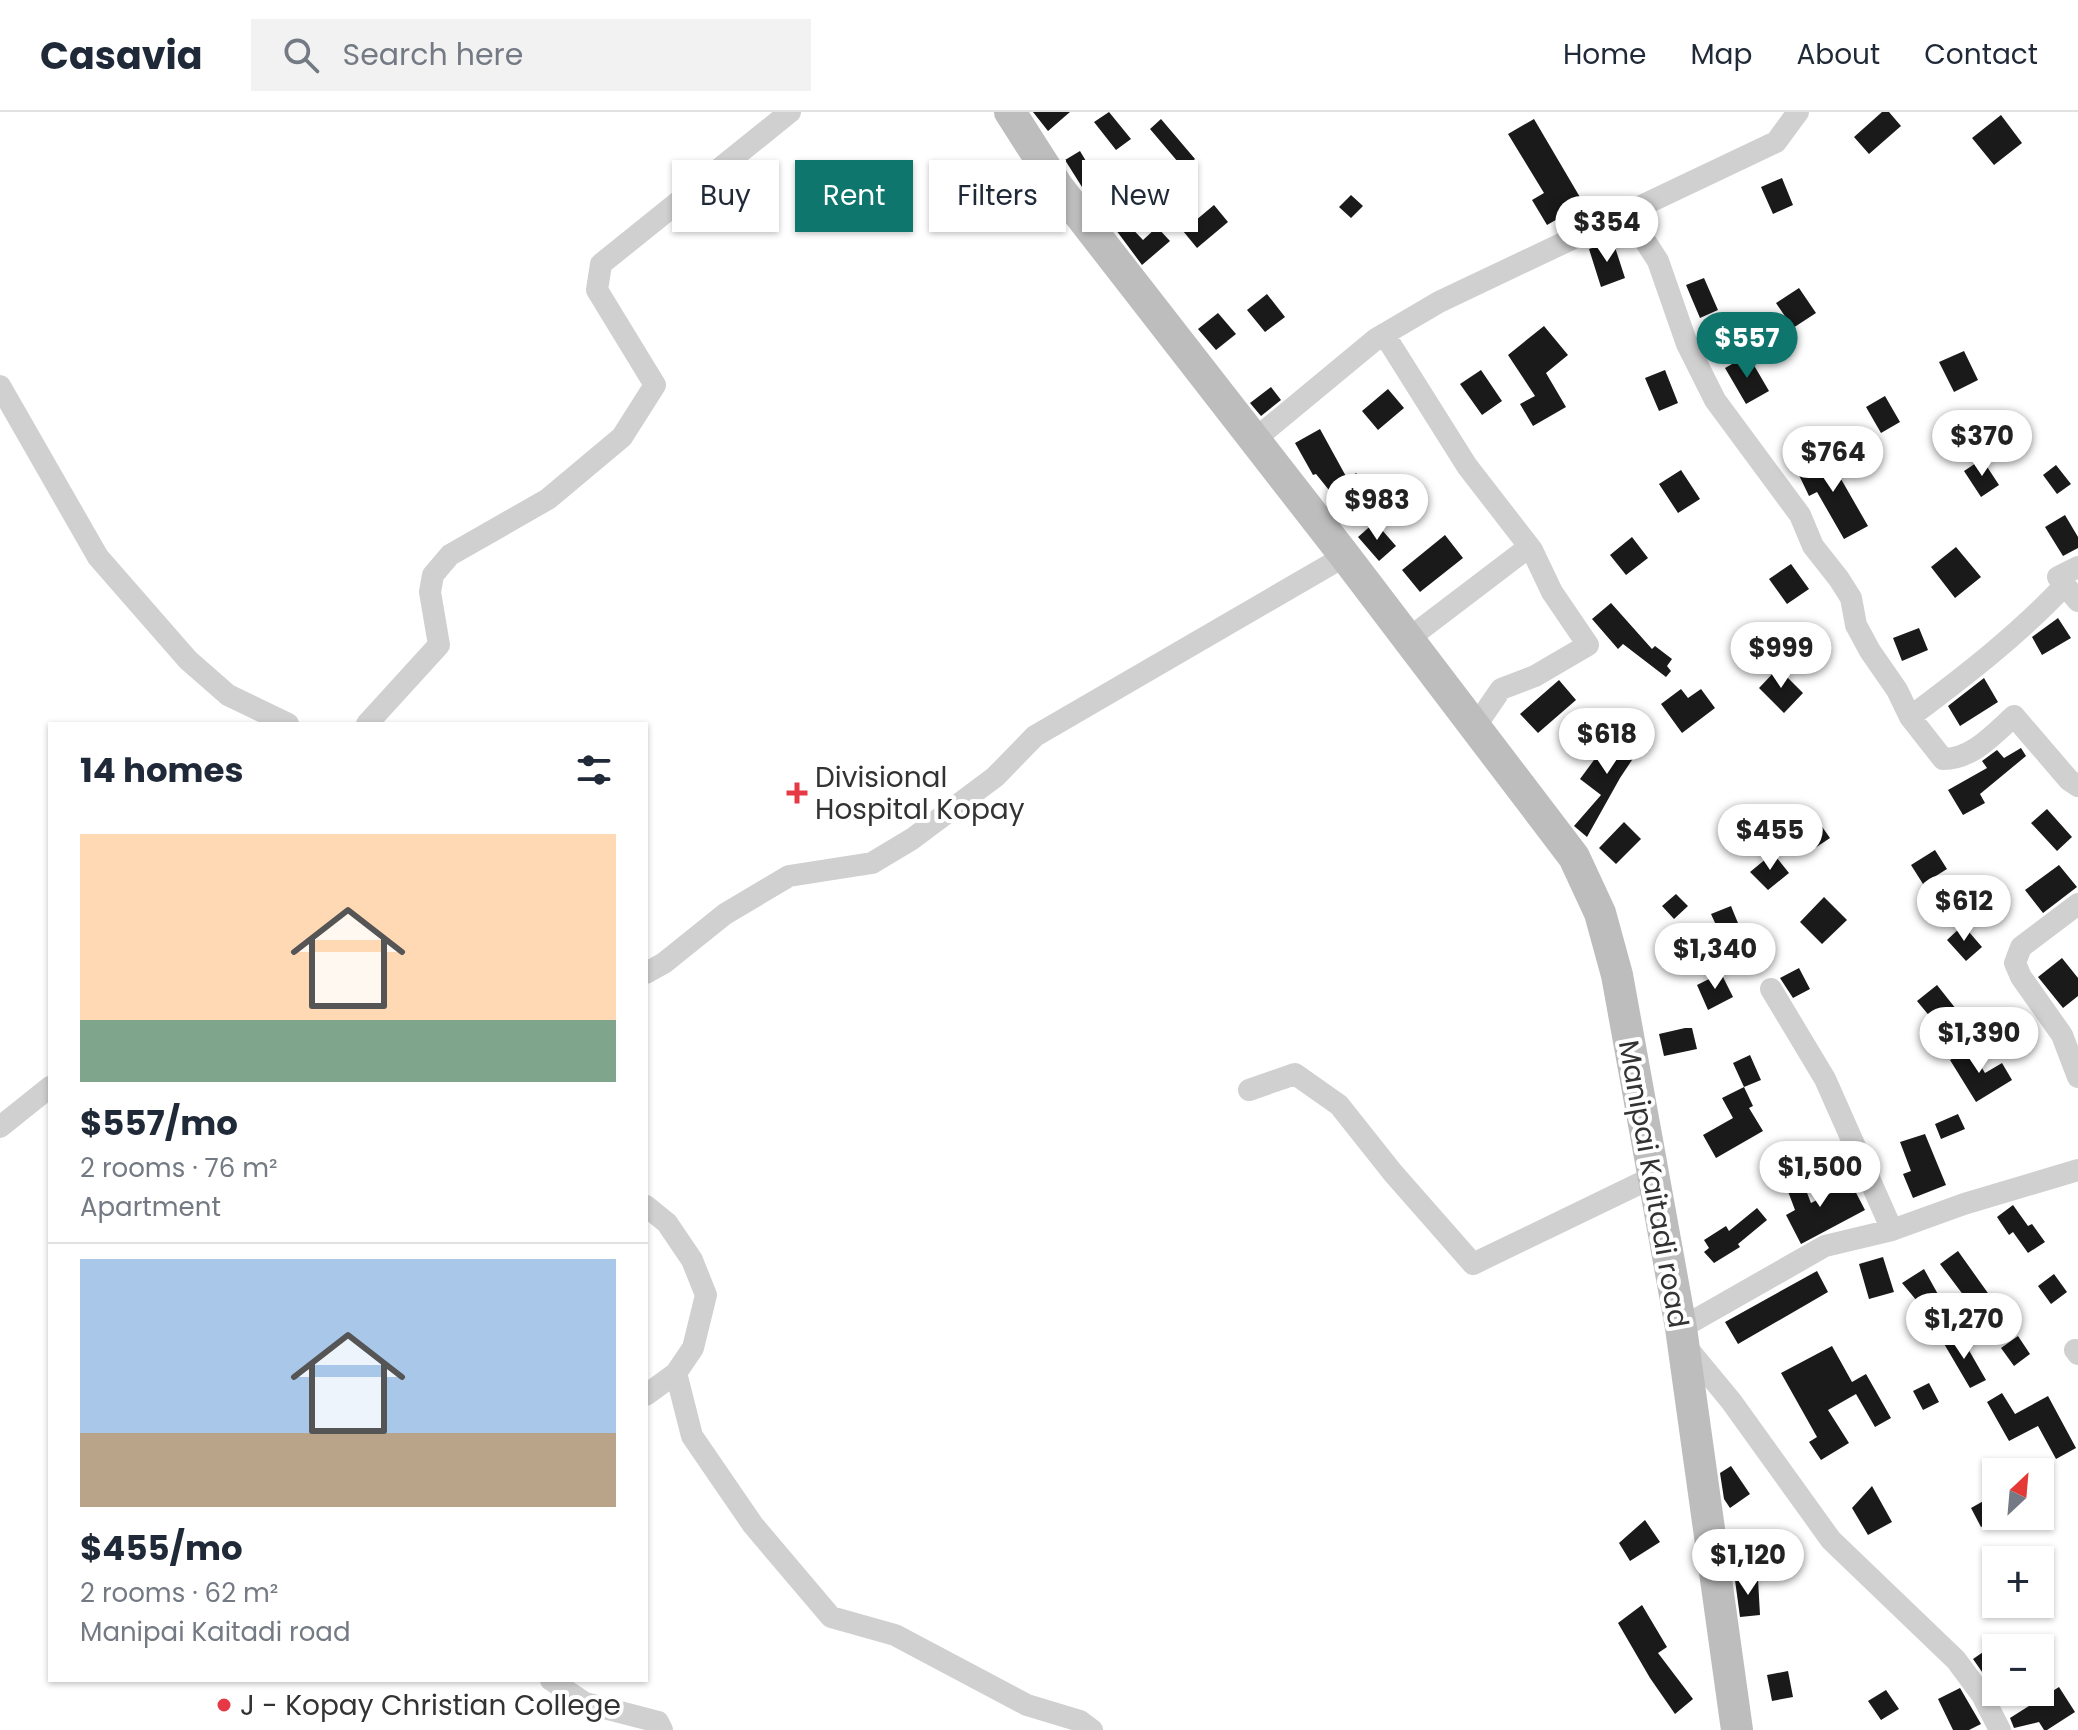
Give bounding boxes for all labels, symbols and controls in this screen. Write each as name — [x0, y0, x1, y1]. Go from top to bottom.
search box — [251, 19, 811, 91]
text: Casavia — [40, 29, 203, 82]
icon: search — [279, 33, 323, 77]
text: Search here — [343, 33, 523, 76]
text: Home — [1563, 35, 1646, 74]
text: Map — [1690, 35, 1752, 74]
text: About — [1796, 35, 1880, 74]
text: Contact — [1924, 35, 2038, 74]
chip: Buy — [672, 160, 779, 232]
chip: Rent — [795, 160, 913, 232]
chip: Filters — [929, 160, 1066, 232]
chip: New — [1082, 160, 1198, 232]
pin: $354 — [1560, 196, 1654, 264]
text: $354 — [1573, 204, 1641, 240]
pin: $557 — [1700, 312, 1794, 380]
text: $557 — [1715, 320, 1779, 356]
pin: $370 — [1935, 410, 2029, 478]
text: $370 — [1950, 418, 2014, 454]
pin: $764 — [1786, 426, 1880, 494]
text: $764 — [1800, 434, 1866, 470]
pin: $983 — [1330, 474, 1424, 542]
text: $983 — [1344, 482, 1410, 518]
pin: $999 — [1734, 622, 1828, 690]
text: $999 — [1748, 630, 1814, 666]
pin: $618 — [1560, 708, 1654, 776]
text: $618 — [1577, 716, 1637, 752]
text: 14 homes — [80, 746, 244, 794]
icon: filters — [572, 748, 616, 792]
place label: Divisional Hospital Kopay — [815, 758, 1025, 829]
marker: Divisional Hospital Kopay — [786, 782, 808, 804]
pin: $455 — [1723, 804, 1817, 872]
text: $455 — [1736, 812, 1804, 848]
pin: $612 — [1917, 875, 2011, 943]
text: $612 — [1935, 883, 1993, 919]
icon: home — [276, 886, 420, 1030]
pin: $1,340 — [1650, 923, 1780, 991]
text: $1,340 — [1673, 931, 1757, 967]
pin: $1,390 — [1914, 1007, 2044, 1075]
text: $1,390 — [1937, 1015, 2021, 1051]
street label: Manipai Kaitadi road — [1609, 1037, 1698, 1331]
text: $557/mo — [80, 1099, 238, 1147]
pin: $1,500 — [1755, 1141, 1885, 1209]
text: $1,500 — [1777, 1149, 1863, 1185]
text: 2 rooms · 76 m² — [80, 1150, 278, 1186]
text: Apartment — [80, 1189, 221, 1225]
pin: $1,270 — [1899, 1293, 2029, 1361]
text: $1,270 — [1924, 1301, 2004, 1337]
icon: home — [276, 1311, 420, 1455]
north arrow — [1982, 1458, 2054, 1530]
map controls — [1982, 1458, 2054, 1706]
text: $455/mo — [80, 1524, 243, 1572]
pin: $1,120 — [1683, 1529, 1813, 1597]
text: $1,120 — [1710, 1537, 1786, 1573]
button: + — [1982, 1546, 2054, 1618]
text: 2 rooms · 62 m² — [80, 1575, 278, 1611]
text: Manipai Kaitadi road — [80, 1614, 350, 1650]
button: − — [1982, 1634, 2054, 1706]
place label: J - Kopay Christian College — [240, 1686, 621, 1725]
marker: J - Kopay Christian College — [215, 1696, 233, 1714]

